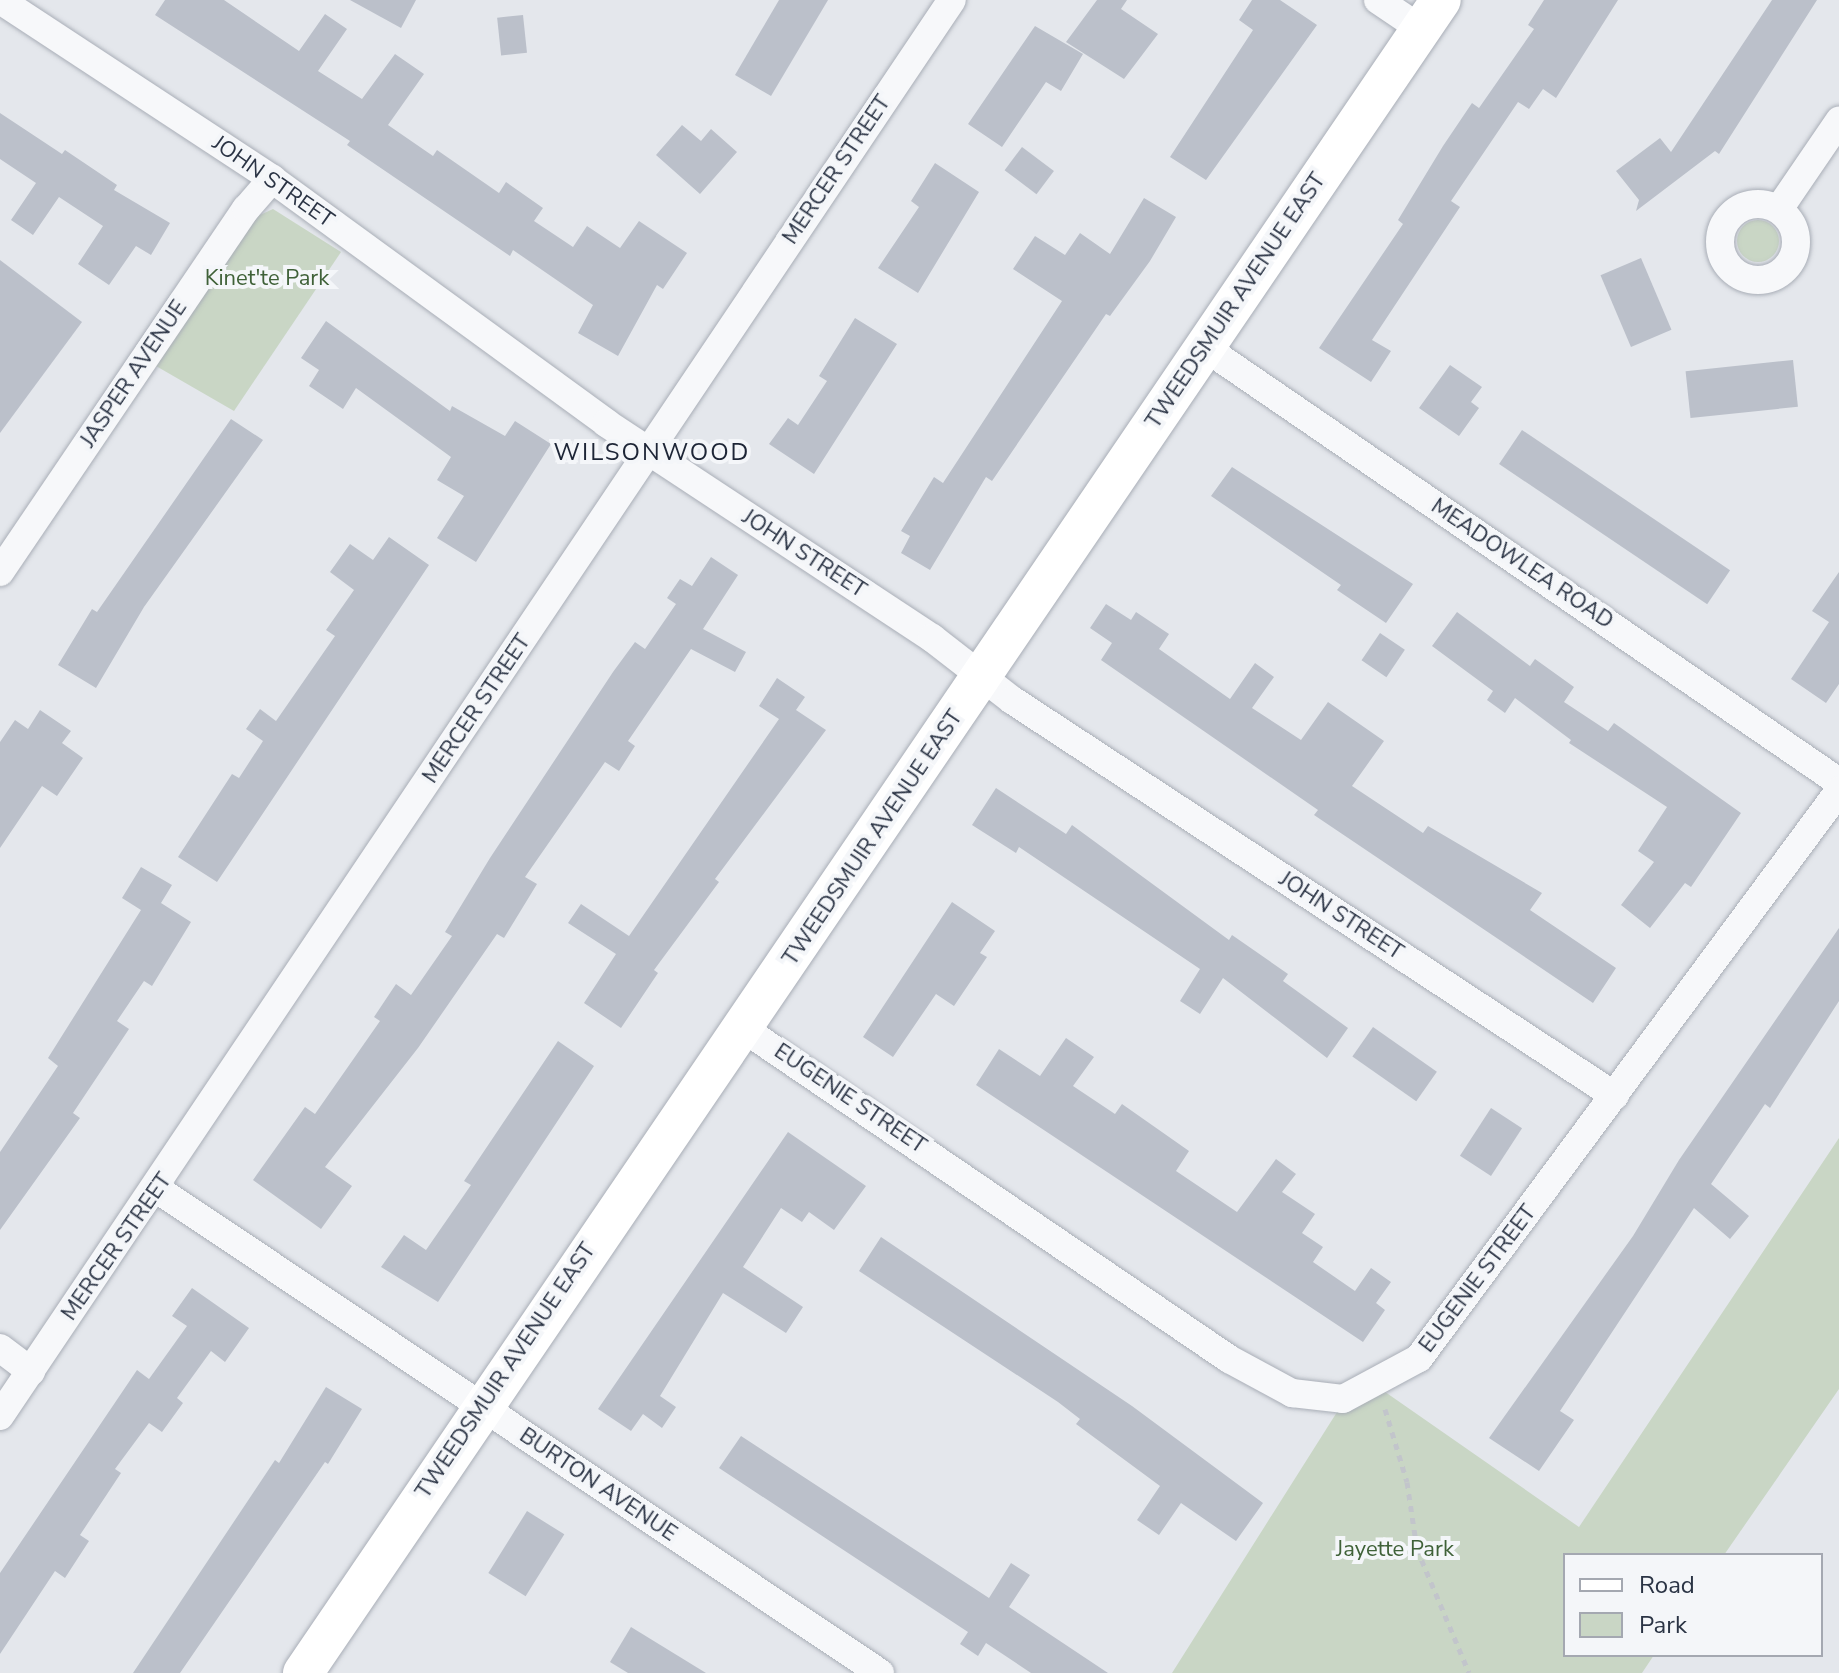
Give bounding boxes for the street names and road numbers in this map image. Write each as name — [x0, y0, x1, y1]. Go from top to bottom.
street label: MERCER STREET — [777, 90, 897, 250]
street label: JOHN STREET — [207, 130, 339, 234]
street label: TWEEDSMUIR AVENUE EAST — [1140, 168, 1332, 434]
street label: JASPER AVENUE — [75, 295, 193, 453]
street label: MEADOWLEA ROAD — [1426, 493, 1618, 635]
street label: JOHN STREET — [737, 504, 871, 604]
street label: MERCER STREET — [417, 629, 537, 789]
street label: TWEEDSMUIR AVENUE EAST — [777, 705, 969, 971]
street label: JOHN STREET — [1274, 866, 1408, 966]
street label: EUGENIE STREET — [769, 1038, 931, 1160]
street label: MERCER STREET — [56, 1168, 178, 1326]
street label: EUGENIE STREET — [1414, 1200, 1542, 1358]
street label: TWEEDSMUIR AVENUE EAST — [410, 1238, 602, 1504]
street label: BURTON AVENUE — [514, 1423, 682, 1547]

